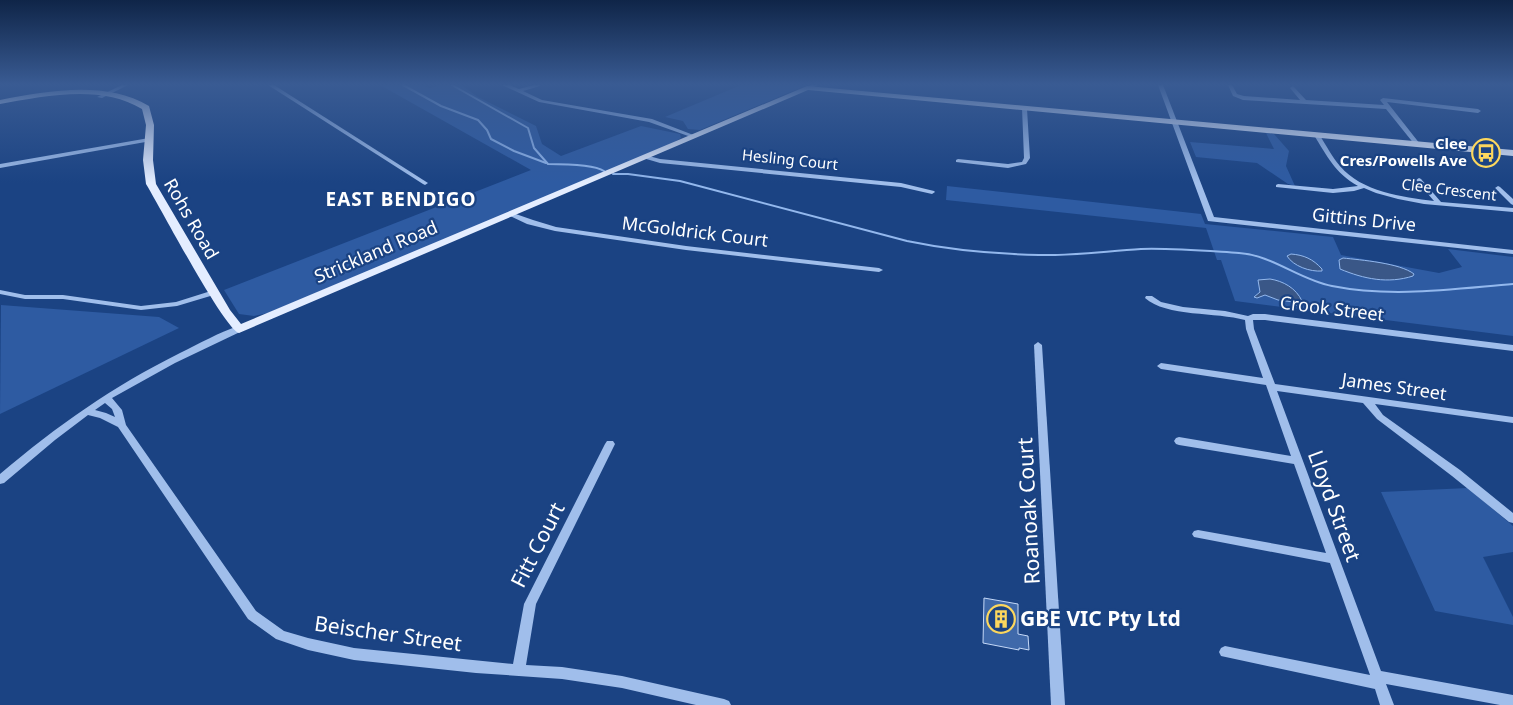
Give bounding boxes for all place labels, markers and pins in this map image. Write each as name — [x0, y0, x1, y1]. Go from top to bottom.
place label: Clee Cres/Powells Ave — [1340, 133, 1467, 170]
bus stop icon: Clee Cres/Powells Ave — [1471, 138, 1501, 168]
building icon: GBE VIC Pty Ltd — [986, 604, 1016, 634]
place label: GBE VIC Pty Ltd — [1020, 604, 1181, 632]

